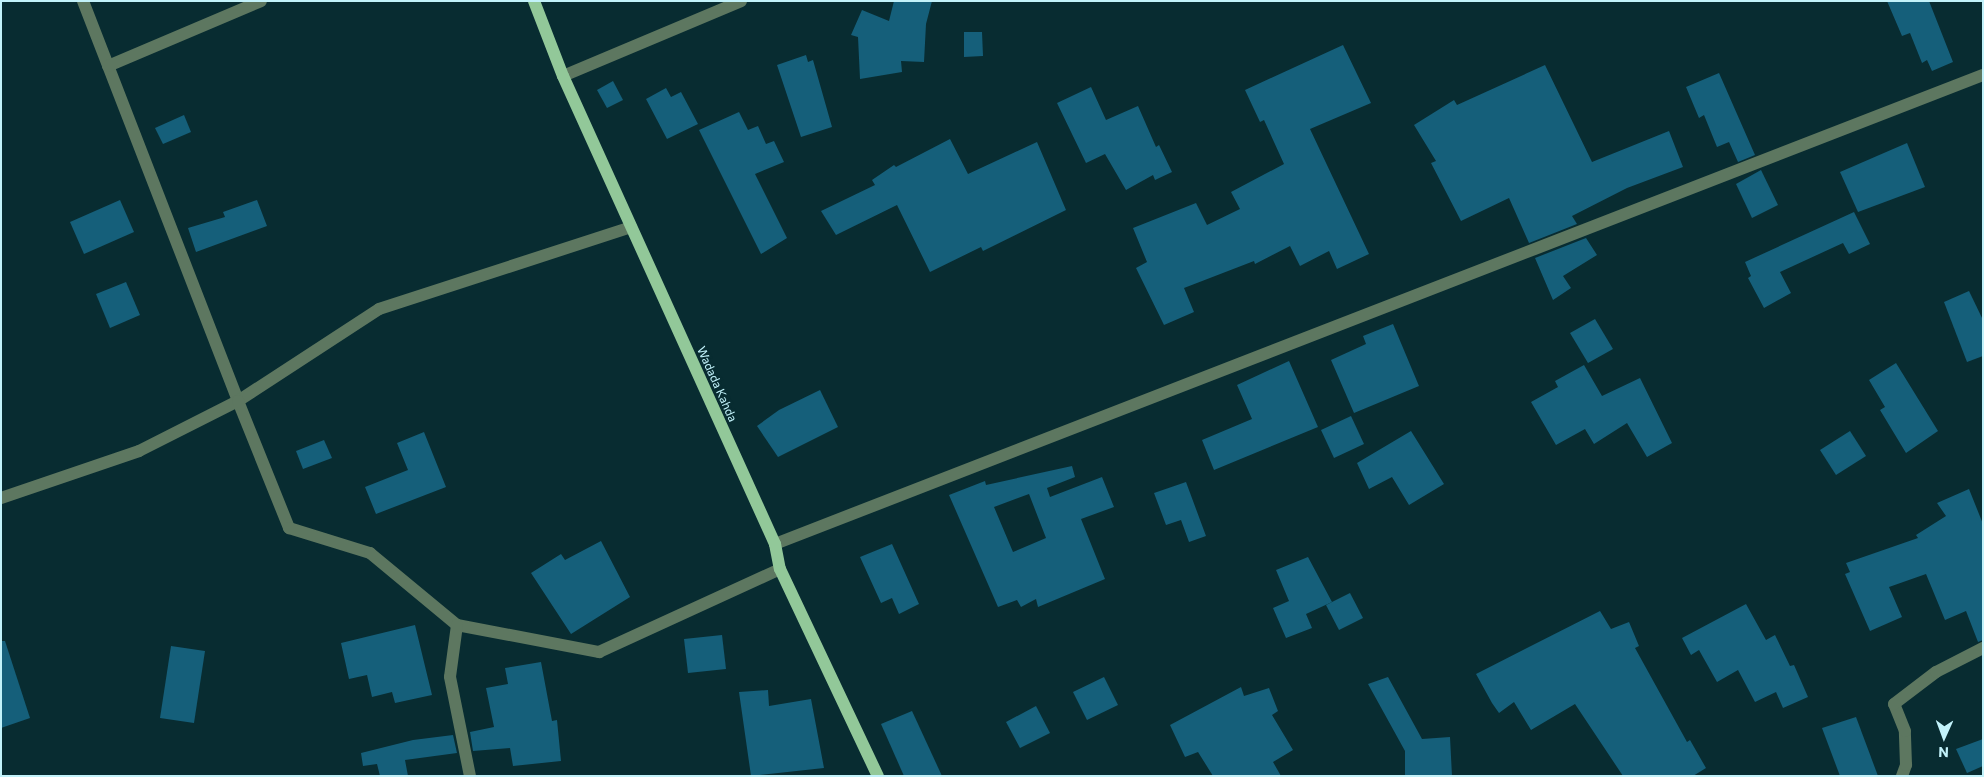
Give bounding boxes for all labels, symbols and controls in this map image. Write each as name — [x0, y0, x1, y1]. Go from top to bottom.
street label: Wadada Kahda — [694, 344, 740, 424]
north arrow — [1919, 712, 1969, 762]
text: N — [1938, 744, 1949, 761]

